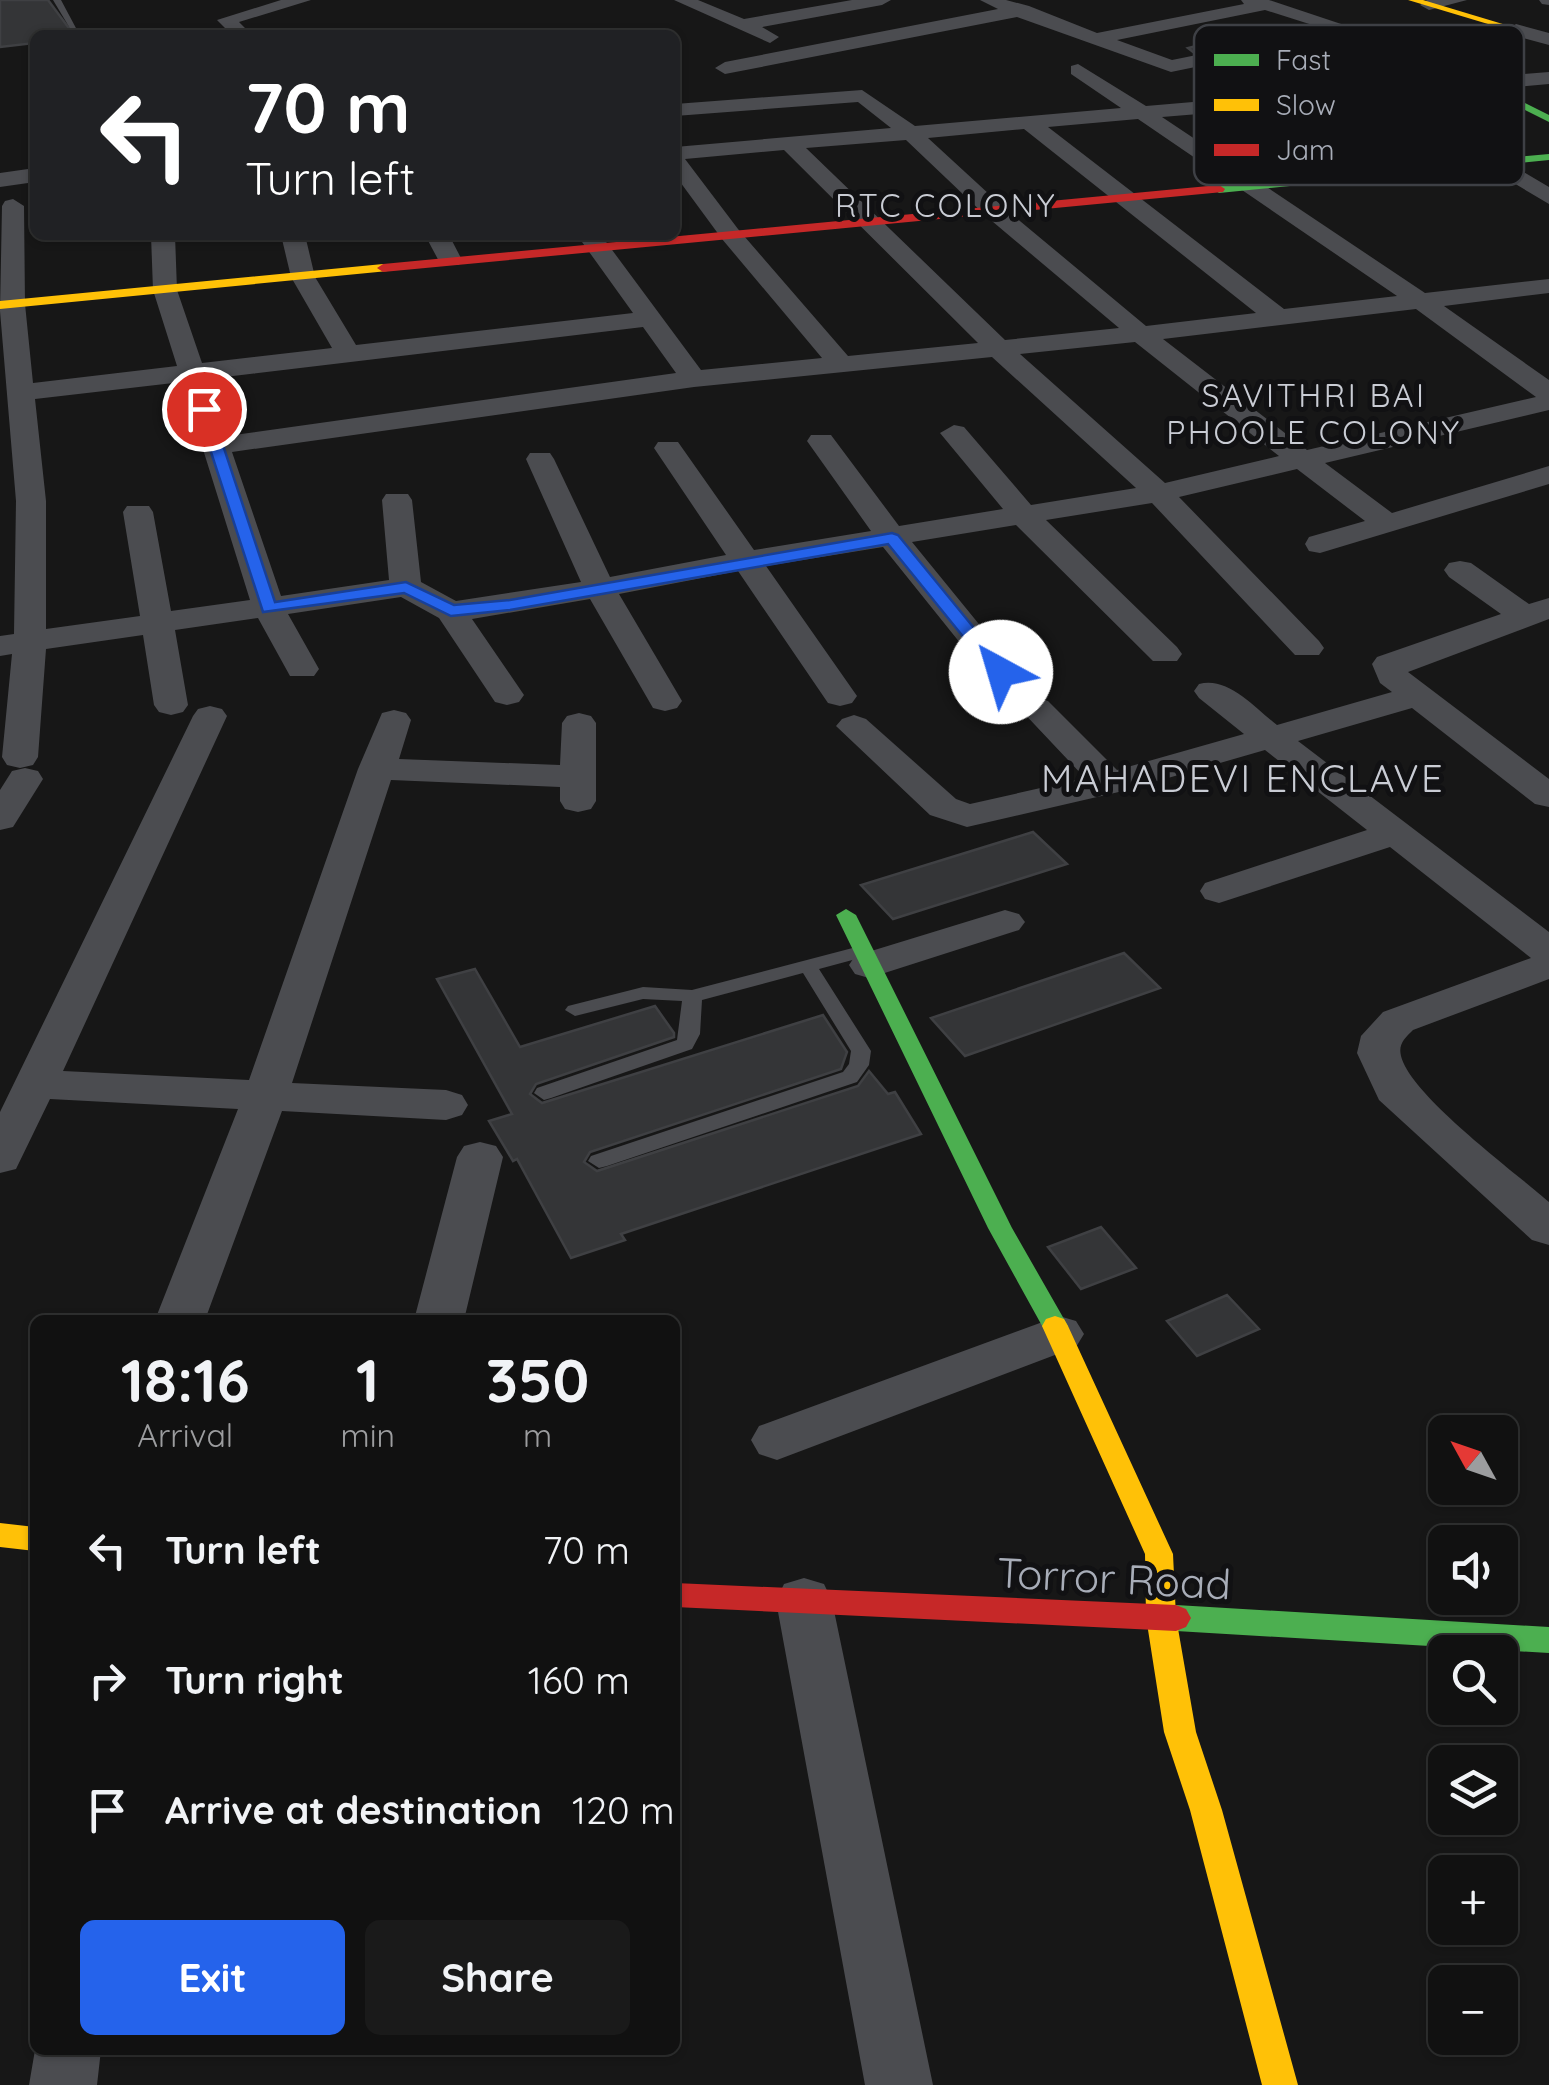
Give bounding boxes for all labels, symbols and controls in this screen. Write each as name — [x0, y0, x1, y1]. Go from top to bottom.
legend — [1194, 25, 1524, 185]
text: Fast — [1276, 42, 1331, 77]
text: 70 m — [245, 63, 411, 151]
icon: left — [80, 70, 210, 200]
text: Slow — [1276, 87, 1336, 122]
text: Jam — [1276, 132, 1335, 167]
text: Turn left — [245, 150, 415, 206]
district label: RTC COLONY — [835, 185, 1057, 225]
pin — [162, 367, 247, 452]
district label: SAVITHRI BAI PHOOLE COLONY — [1166, 375, 1462, 452]
icon: arrive — [177, 382, 232, 437]
position arrow — [949, 620, 1053, 724]
district label: MAHADEVI ENCLAVE — [1041, 754, 1445, 802]
text: 18:16 — [121, 1342, 250, 1417]
text: 1 — [356, 1342, 379, 1417]
text: 350 — [486, 1342, 589, 1417]
text: Arrival — [137, 1415, 233, 1455]
text: min — [340, 1415, 395, 1455]
text: m — [523, 1415, 552, 1455]
north arrow — [1428, 1415, 1518, 1505]
map controls — [1428, 1415, 1518, 2055]
icon: left — [80, 1523, 135, 1578]
button: sound — [1428, 1525, 1518, 1615]
text: Turn left — [165, 1526, 321, 1574]
text: 70 m — [543, 1526, 630, 1574]
street label: Torror Road — [996, 1545, 1232, 1611]
button: search — [1428, 1635, 1518, 1725]
icon: right — [80, 1653, 135, 1708]
text: Turn right — [165, 1656, 344, 1704]
text: 160 m — [528, 1656, 630, 1704]
button: layers — [1428, 1745, 1518, 1835]
icon: arrive — [80, 1783, 135, 1838]
text: Arrive at destination — [165, 1786, 542, 1834]
text: 120 m — [572, 1786, 675, 1834]
button: + — [1428, 1855, 1518, 1945]
button: Exit — [80, 1920, 345, 2035]
button: Share — [365, 1920, 630, 2035]
button: − — [1428, 1965, 1518, 2055]

